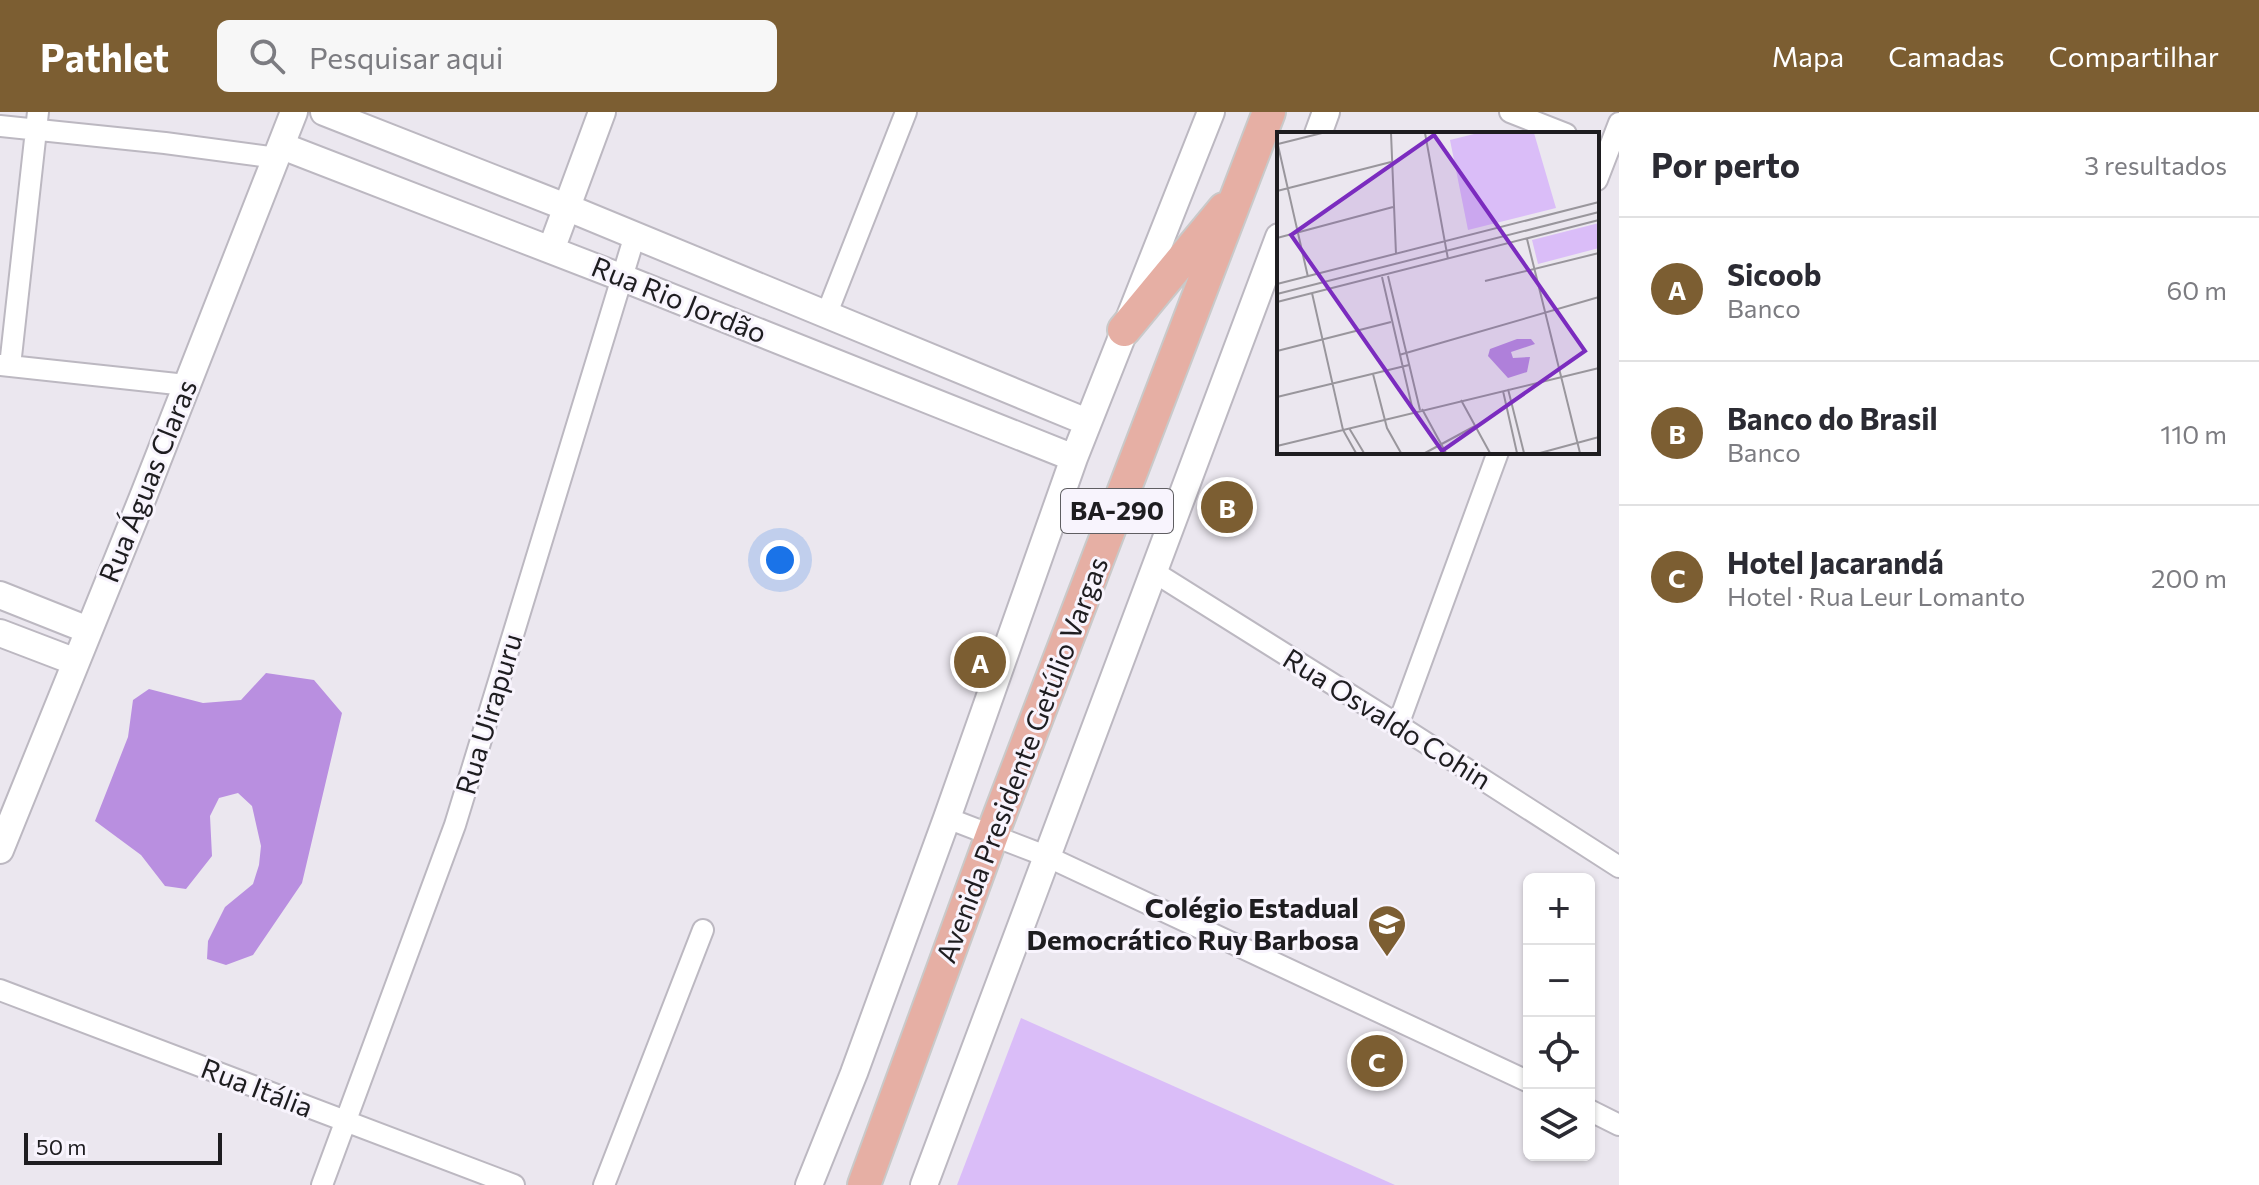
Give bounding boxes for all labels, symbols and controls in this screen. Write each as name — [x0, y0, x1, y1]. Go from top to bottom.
search box — [217, 20, 777, 92]
text: Pathlet — [40, 33, 169, 80]
icon: search — [245, 34, 289, 78]
text: Pesquisar aqui — [309, 38, 504, 75]
text: Mapa — [1772, 39, 1844, 73]
text: Camadas — [1888, 39, 2005, 73]
text: Compartilhar — [2049, 39, 2219, 73]
inset map — [1277, 132, 1599, 454]
text: Por perto — [1651, 143, 1800, 185]
text: 3 resultados — [2084, 149, 2227, 180]
street label: Rua Rio Jordão — [587, 249, 772, 350]
text: Sicoob — [1727, 255, 1822, 292]
text: A — [1668, 274, 1686, 305]
text: 60 m — [2167, 274, 2227, 305]
text: Banco — [1727, 292, 1801, 323]
street label: Rua Águas Claras — [91, 374, 203, 587]
text: Banco do Brasil — [1727, 399, 1938, 436]
text: B — [1668, 418, 1686, 449]
text: 110 m — [2160, 418, 2227, 449]
text: Banco — [1727, 436, 1801, 467]
pin: B — [1201, 477, 1253, 537]
road number: BA-290 — [1061, 489, 1173, 533]
your location — [760, 540, 800, 580]
text: Hotel Jacarandá — [1727, 543, 1944, 580]
street label: Avenida Presidente Getúlio Vargas — [929, 552, 1115, 968]
text: C — [1668, 562, 1686, 593]
text: 200 m — [2151, 562, 2227, 593]
text: Hotel · Rua Leur Lomanto — [1727, 580, 2025, 611]
street label: Rua Uirapuru — [447, 629, 529, 798]
pin: A — [954, 632, 1006, 692]
street label: Rua Osvaldo Cohin — [1277, 640, 1498, 796]
map controls — [1523, 873, 1595, 1161]
button: + — [1523, 873, 1595, 945]
place label: Colégio Estadual Democrático Ruy Barbosa — [1026, 890, 1359, 956]
school or university icon: Colégio Estadual Democrático Ruy Barbosa — [1366, 903, 1408, 958]
button: − — [1523, 945, 1595, 1017]
button: locate — [1523, 1017, 1595, 1089]
pin: C — [1351, 1031, 1403, 1091]
street label: Rua Itália — [197, 1050, 318, 1124]
button: layers — [1523, 1089, 1595, 1161]
scale bar — [24, 1129, 222, 1165]
text: 50 m — [36, 1133, 86, 1160]

